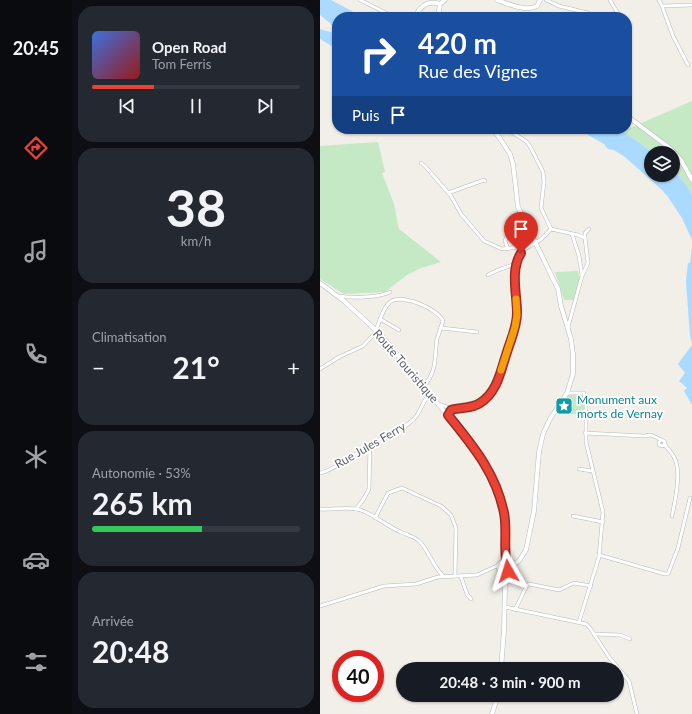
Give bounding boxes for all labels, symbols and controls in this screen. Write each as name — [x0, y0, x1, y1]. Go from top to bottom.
text: 420 m — [418, 26, 497, 60]
icon: right — [352, 28, 404, 80]
text: 20:45 — [13, 37, 59, 59]
text: Open Road — [152, 38, 227, 56]
text: Tom Ferris — [152, 56, 211, 72]
text: Rue des Vignes — [418, 60, 538, 82]
icon: previous — [116, 95, 138, 117]
icon: pause — [185, 95, 207, 117]
icon: next — [254, 95, 276, 117]
icon: arrive — [387, 104, 409, 126]
text: Puis — [352, 106, 379, 124]
icon: directions — [22, 134, 50, 162]
map controls — [644, 146, 680, 182]
button: layers — [644, 146, 680, 182]
text: 38 — [166, 176, 226, 238]
pin — [504, 212, 538, 253]
icon: arrive — [510, 218, 532, 240]
text: km/h — [181, 233, 211, 249]
icon: music — [22, 237, 50, 265]
street label: Route Touristique — [370, 326, 442, 406]
text: Climatisation — [92, 329, 167, 345]
icon: phone — [22, 340, 50, 368]
text: 21° — [172, 349, 220, 385]
text: − — [92, 354, 105, 381]
text: + — [287, 354, 300, 381]
place label: Monument aux morts de Vernay — [577, 392, 664, 421]
place icon: Monument aux morts de Vernay — [554, 396, 574, 416]
street label: Rue Jules Ferry — [332, 418, 409, 471]
icon: climate — [22, 443, 50, 471]
text: Autonomie · 53% — [92, 465, 191, 481]
text: 265 km — [92, 485, 193, 521]
icon: car — [22, 546, 50, 574]
position arrow — [487, 550, 529, 592]
text: Arrivée — [92, 613, 134, 629]
text: 20:48 — [92, 633, 169, 669]
icon: filters — [22, 648, 50, 676]
speed limit sign: 40 — [332, 650, 384, 702]
text: 20:48 · 3 min · 900 m — [440, 673, 580, 691]

